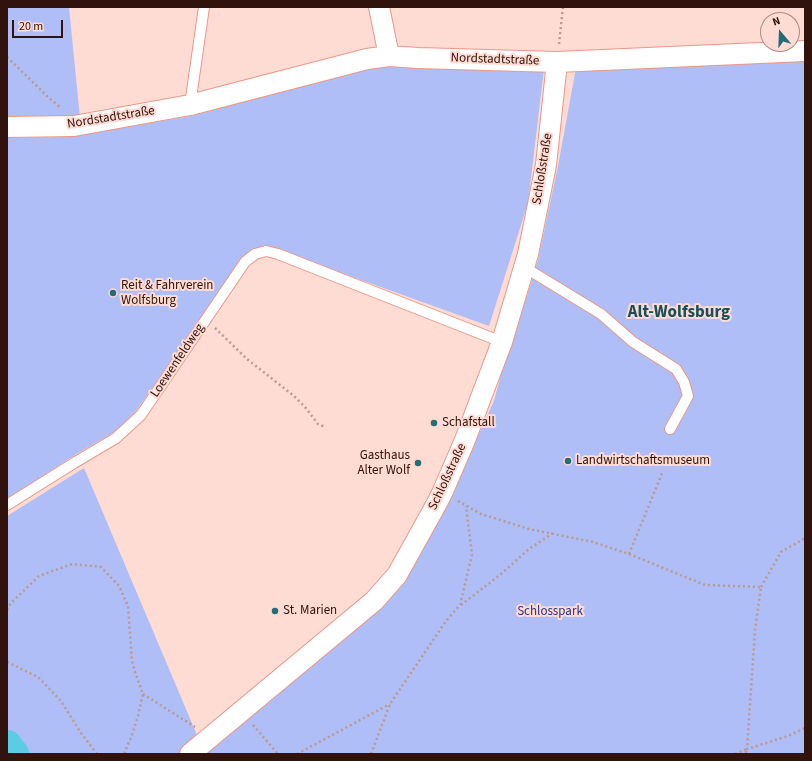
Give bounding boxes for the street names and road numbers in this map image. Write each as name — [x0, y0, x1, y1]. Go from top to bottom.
street label: Nordstadtstraße — [450, 51, 540, 69]
street label: Nordstadtstraße — [66, 103, 156, 133]
street label: Schloßstraße — [530, 132, 556, 206]
street label: Loewenfeldweg — [148, 321, 208, 401]
street label: Schloßstraße — [426, 441, 470, 513]

